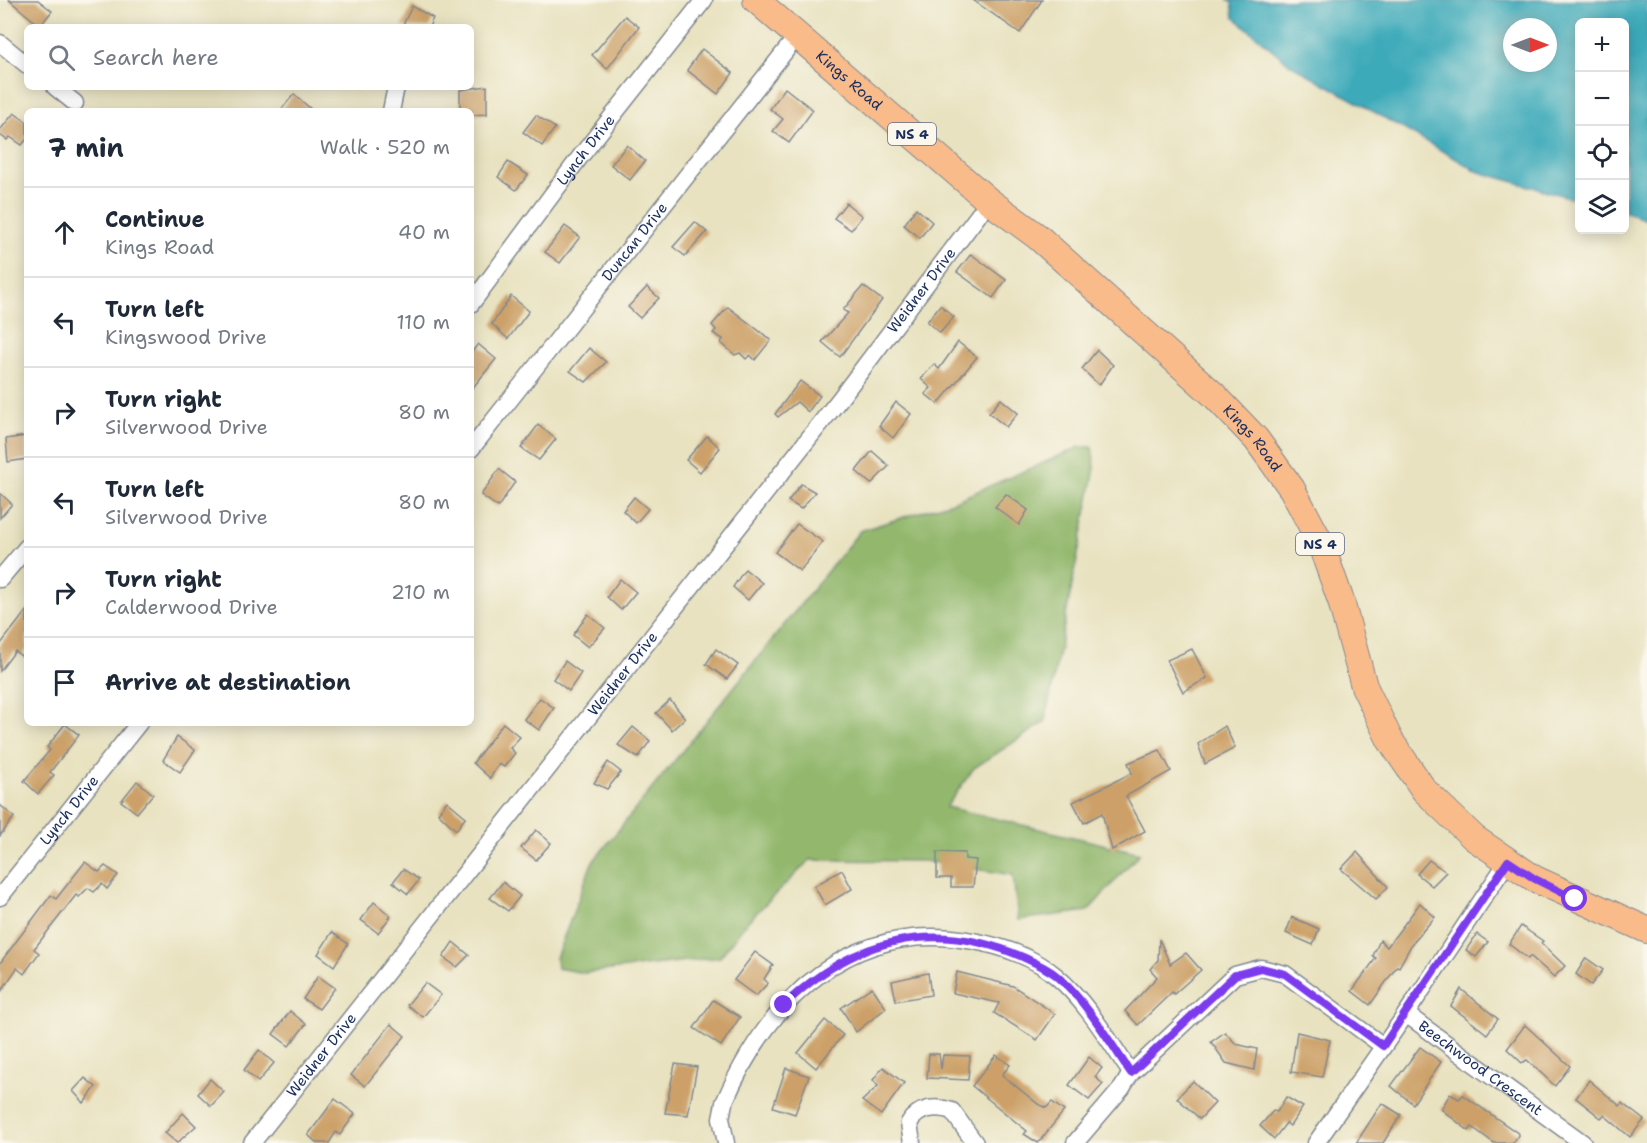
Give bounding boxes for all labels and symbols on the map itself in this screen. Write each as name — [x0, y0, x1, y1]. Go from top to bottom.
north arrow — [1503, 18, 1557, 72]
street label: Kings Road — [812, 46, 887, 115]
street label: Lynch Drive — [552, 111, 619, 189]
road number: NS 4 — [888, 123, 936, 145]
street label: Duncan Drive — [597, 198, 672, 285]
street label: Weidner Drive — [883, 244, 960, 337]
street label: Kings Road — [1218, 400, 1287, 476]
road number: NS 4 — [1296, 533, 1344, 555]
street label: Weidner Drive — [583, 628, 662, 720]
street label: Lynch Drive — [35, 771, 103, 849]
route start — [1561, 885, 1587, 911]
route end — [770, 991, 796, 1017]
street label: Weidner Drive — [282, 1009, 361, 1101]
street label: Beechwood Crescent — [1414, 1016, 1547, 1120]

